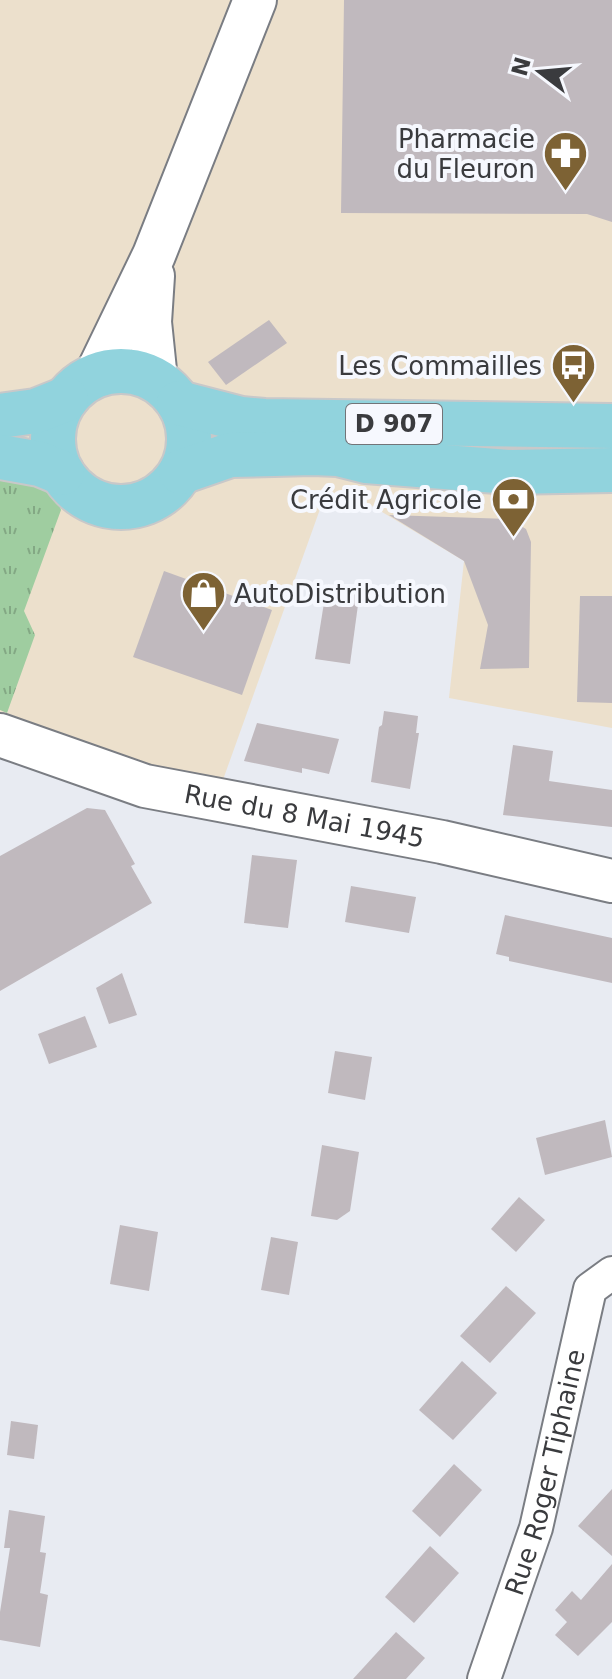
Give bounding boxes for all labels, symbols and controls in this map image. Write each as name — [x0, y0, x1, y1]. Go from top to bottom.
north arrow — [500, 32, 580, 112]
text: N — [507, 54, 536, 79]
place label: Pharmacie du Fleuron — [397, 124, 535, 184]
pharmacy icon: Pharmacie du Fleuron — [542, 130, 590, 193]
bus stop icon: Les Commailles — [549, 342, 597, 405]
place label: Les Commailles — [338, 351, 542, 381]
road number: D 907 — [346, 404, 442, 444]
bank icon: Crédit Agricole — [489, 476, 537, 539]
place label: Crédit Agricole — [290, 485, 482, 515]
shop icon: AutoDistribution — [179, 570, 227, 633]
place label: AutoDistribution — [234, 579, 446, 609]
street label: Rue du 8 Mai 1945 — [182, 779, 427, 853]
street label: Rue Roger Tiphaine — [499, 1346, 591, 1599]

